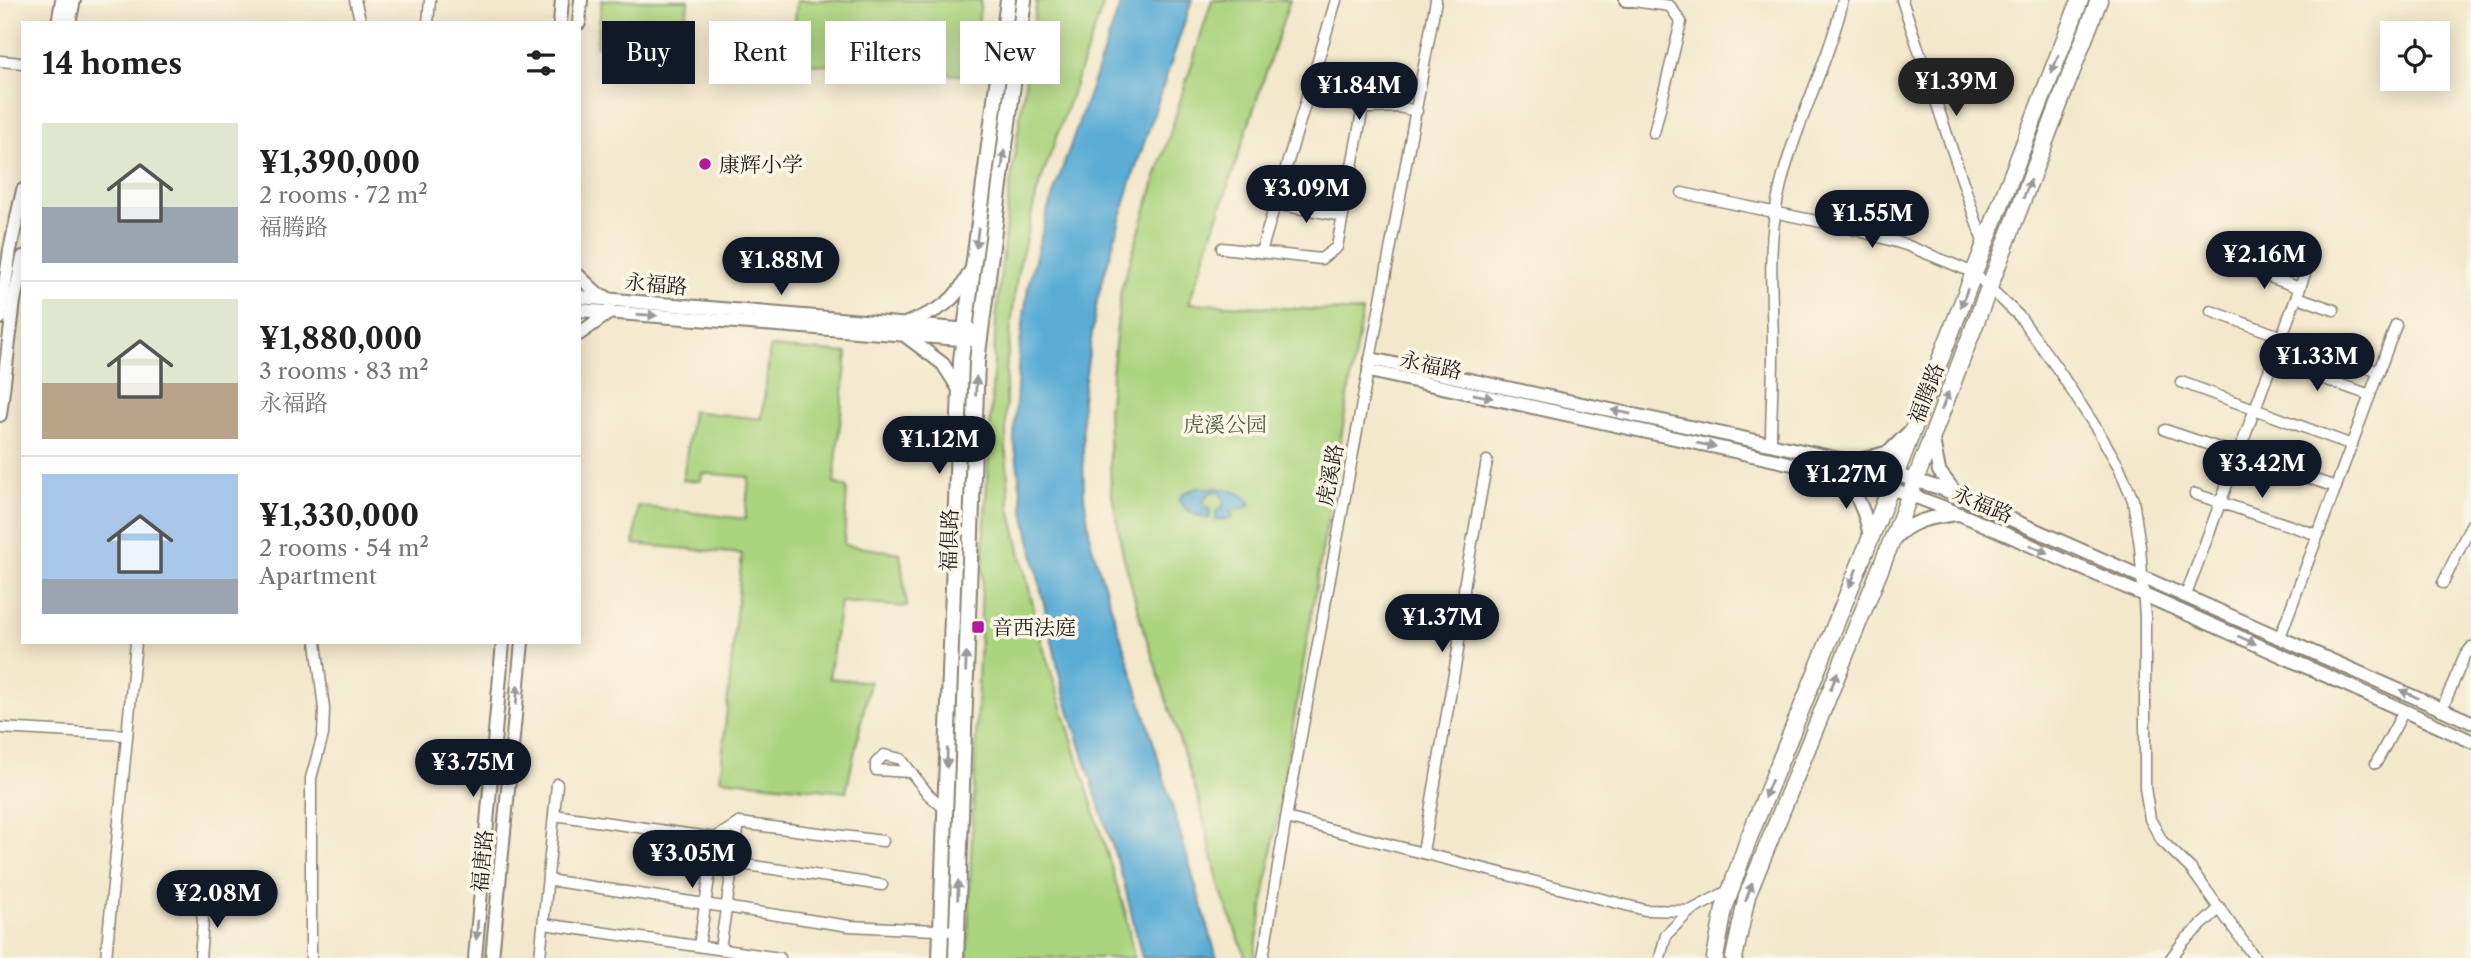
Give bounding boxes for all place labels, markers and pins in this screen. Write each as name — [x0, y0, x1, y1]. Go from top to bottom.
pin: ¥1.39M — [1899, 58, 2013, 118]
pin: ¥1.84M — [1302, 62, 1416, 122]
place label: 康辉小学 — [719, 152, 803, 177]
marker: 康辉小学 — [697, 156, 713, 172]
pin: ¥3.09M — [1249, 166, 1363, 225]
pin: ¥1.55M — [1815, 190, 1929, 250]
pin: ¥2.16M — [2207, 232, 2321, 291]
pin: ¥1.88M — [724, 238, 838, 297]
pin: ¥1.33M — [2260, 334, 2374, 393]
pin: ¥1.12M — [882, 416, 996, 476]
pin: ¥3.42M — [2205, 440, 2319, 500]
pin: ¥1.27M — [1789, 452, 1903, 511]
pin: ¥1.37M — [1385, 594, 1499, 654]
place label: 音西法庭 — [992, 615, 1076, 640]
marker: 音西法庭 — [970, 619, 986, 635]
pin: ¥3.75M — [416, 740, 530, 799]
pin: ¥3.05M — [635, 830, 749, 890]
pin: ¥2.08M — [160, 870, 274, 930]

